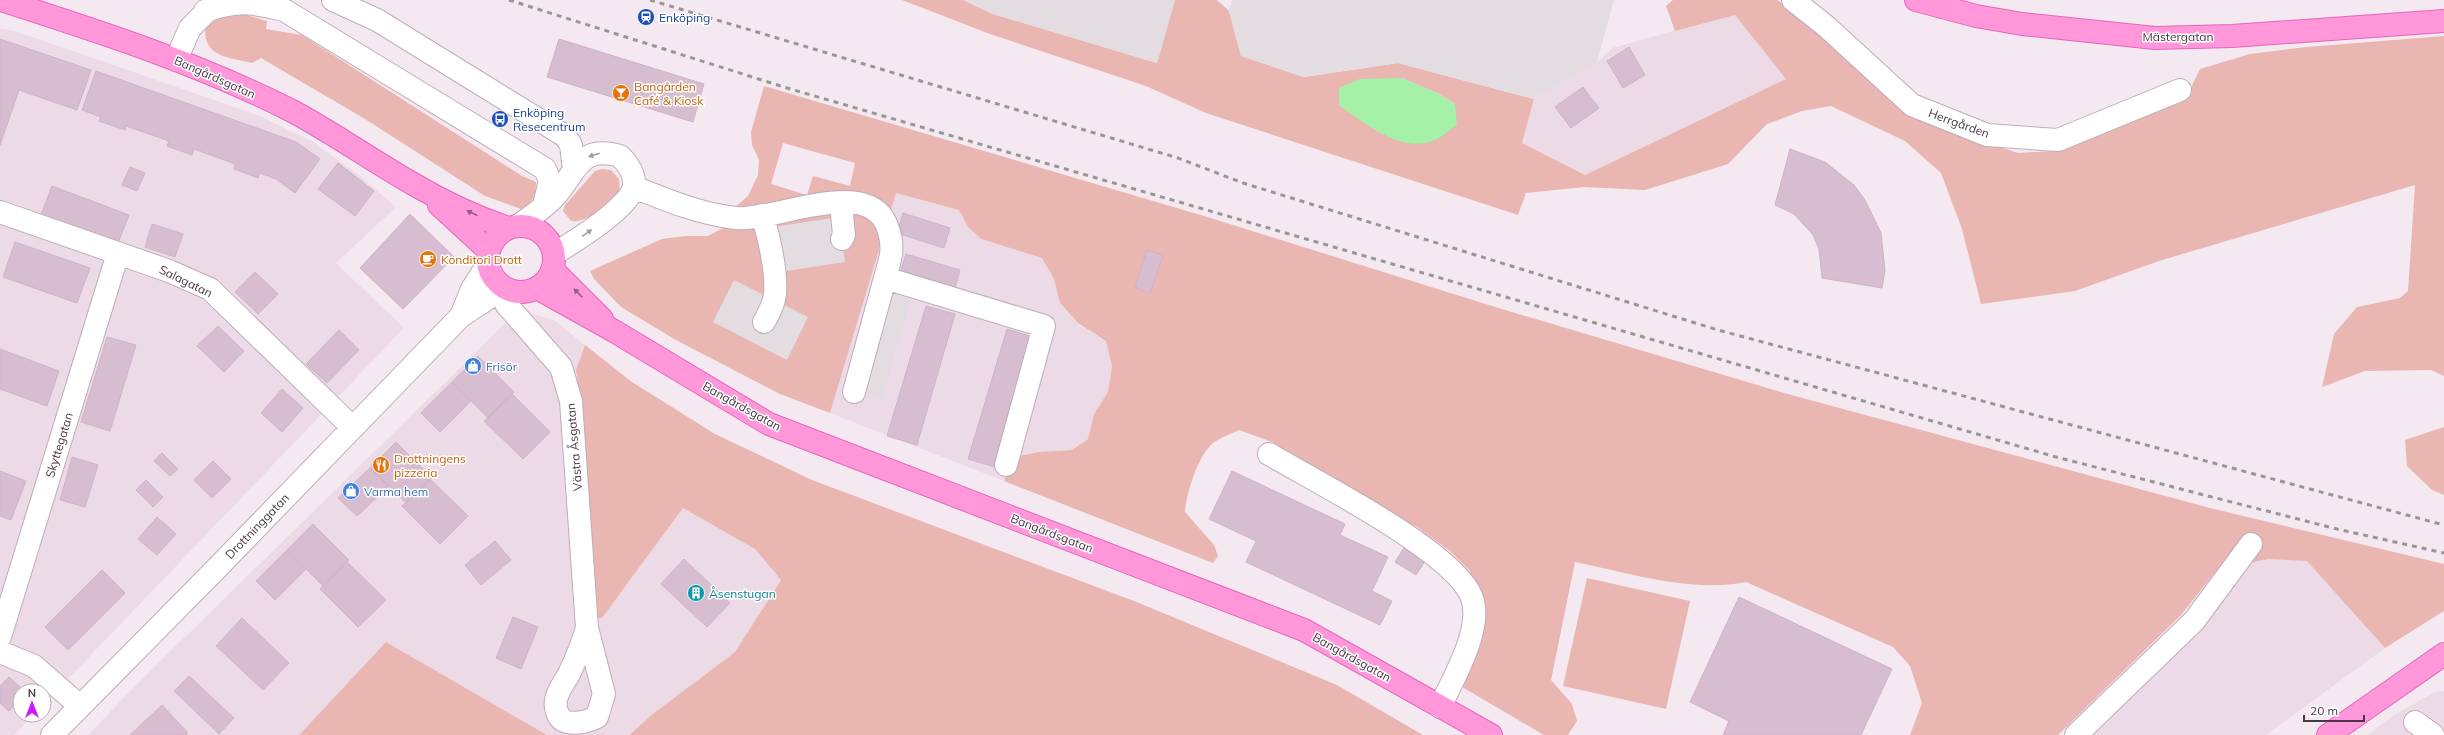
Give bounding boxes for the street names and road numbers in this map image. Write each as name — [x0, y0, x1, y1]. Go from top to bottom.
street label: Mästergatan — [2142, 29, 2214, 44]
street label: Bangårdsgatan — [172, 52, 258, 102]
street label: Herrgården — [1926, 105, 1992, 141]
street label: Salagatan — [157, 262, 215, 300]
street label: Bangårdsgatan — [700, 378, 784, 434]
street label: Västra Åsgatan — [563, 403, 585, 491]
street label: Skyttegatan — [42, 411, 76, 479]
street label: Drottninggatan — [222, 490, 292, 562]
street label: Bangårdsgatan — [1009, 510, 1095, 556]
street label: Bangårdsgatan — [1310, 629, 1394, 685]

